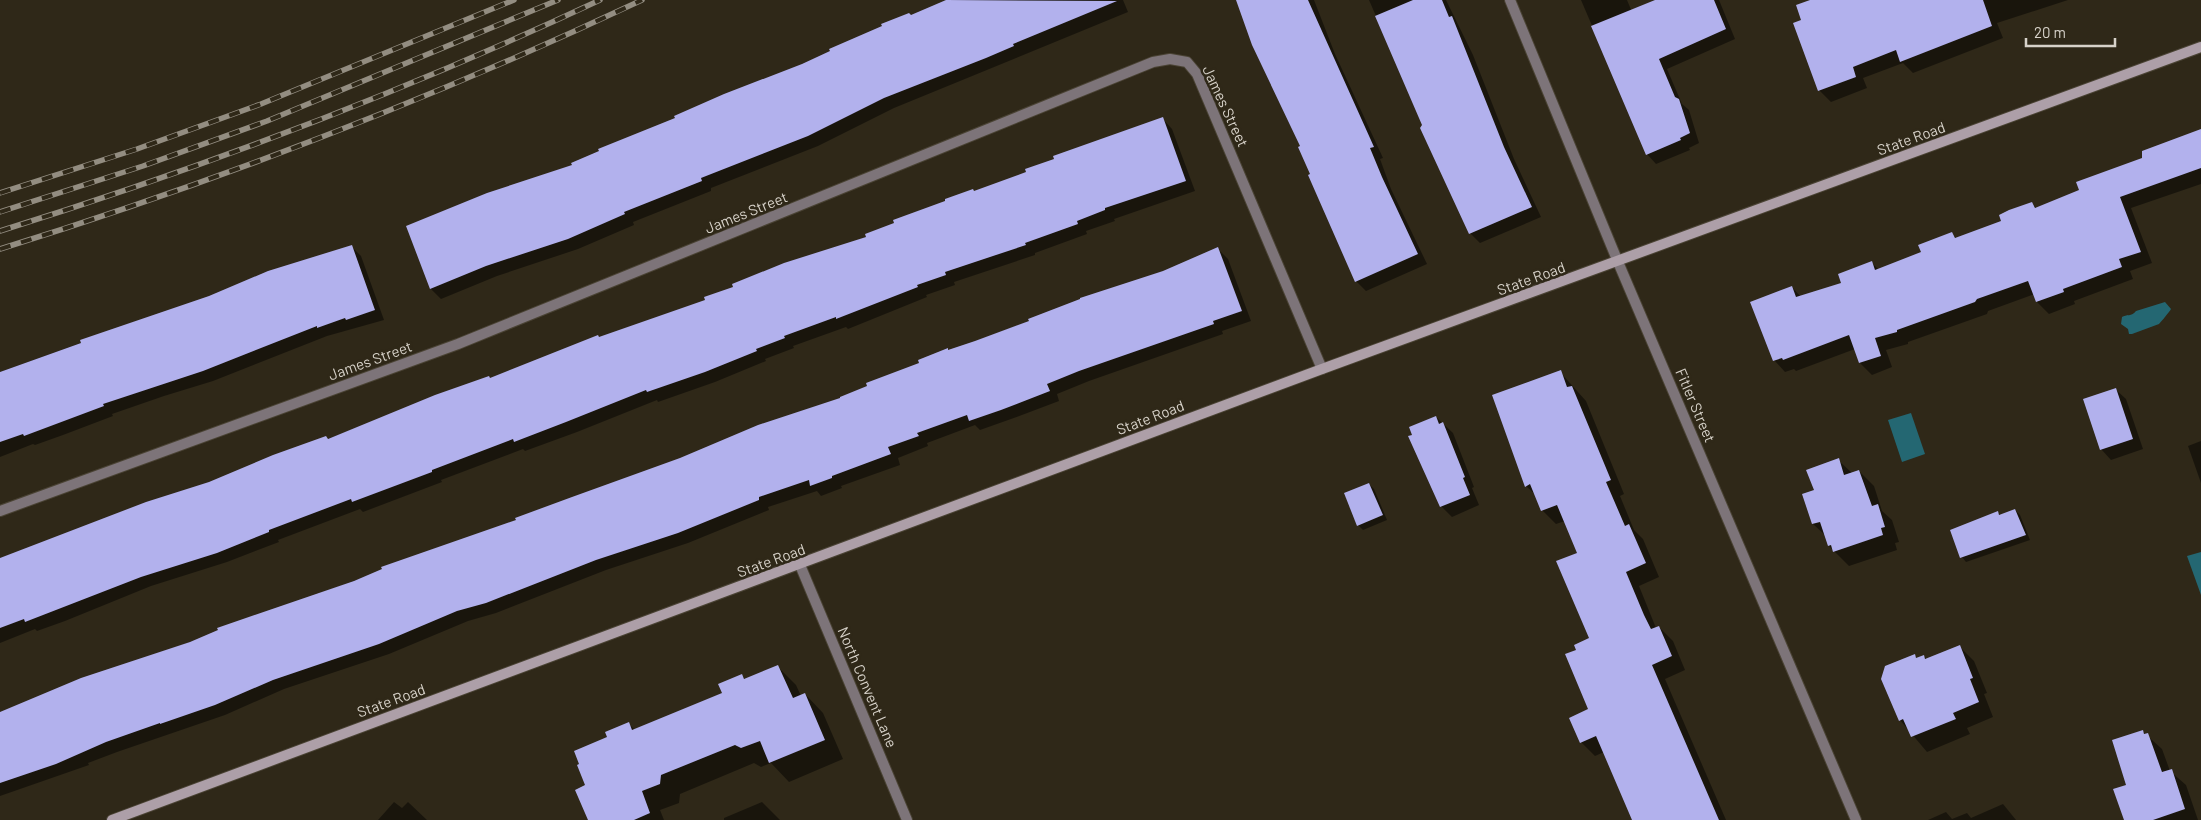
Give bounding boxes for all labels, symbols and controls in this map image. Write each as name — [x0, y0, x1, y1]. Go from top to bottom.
scale bar — [2026, 15, 2115, 47]
text: 20 m — [2034, 23, 2066, 41]
street label: James Street — [1199, 62, 1253, 150]
street label: State Road — [1874, 117, 1948, 159]
street label: James Street — [702, 187, 790, 237]
street label: State Road — [1494, 257, 1568, 299]
street label: James Street — [326, 337, 414, 383]
street label: Fitler Street — [1672, 365, 1720, 445]
street label: State Road — [1114, 396, 1186, 438]
street label: State Road — [734, 539, 808, 581]
street label: North Convent Lane — [834, 624, 902, 750]
street label: State Road — [354, 679, 428, 721]

